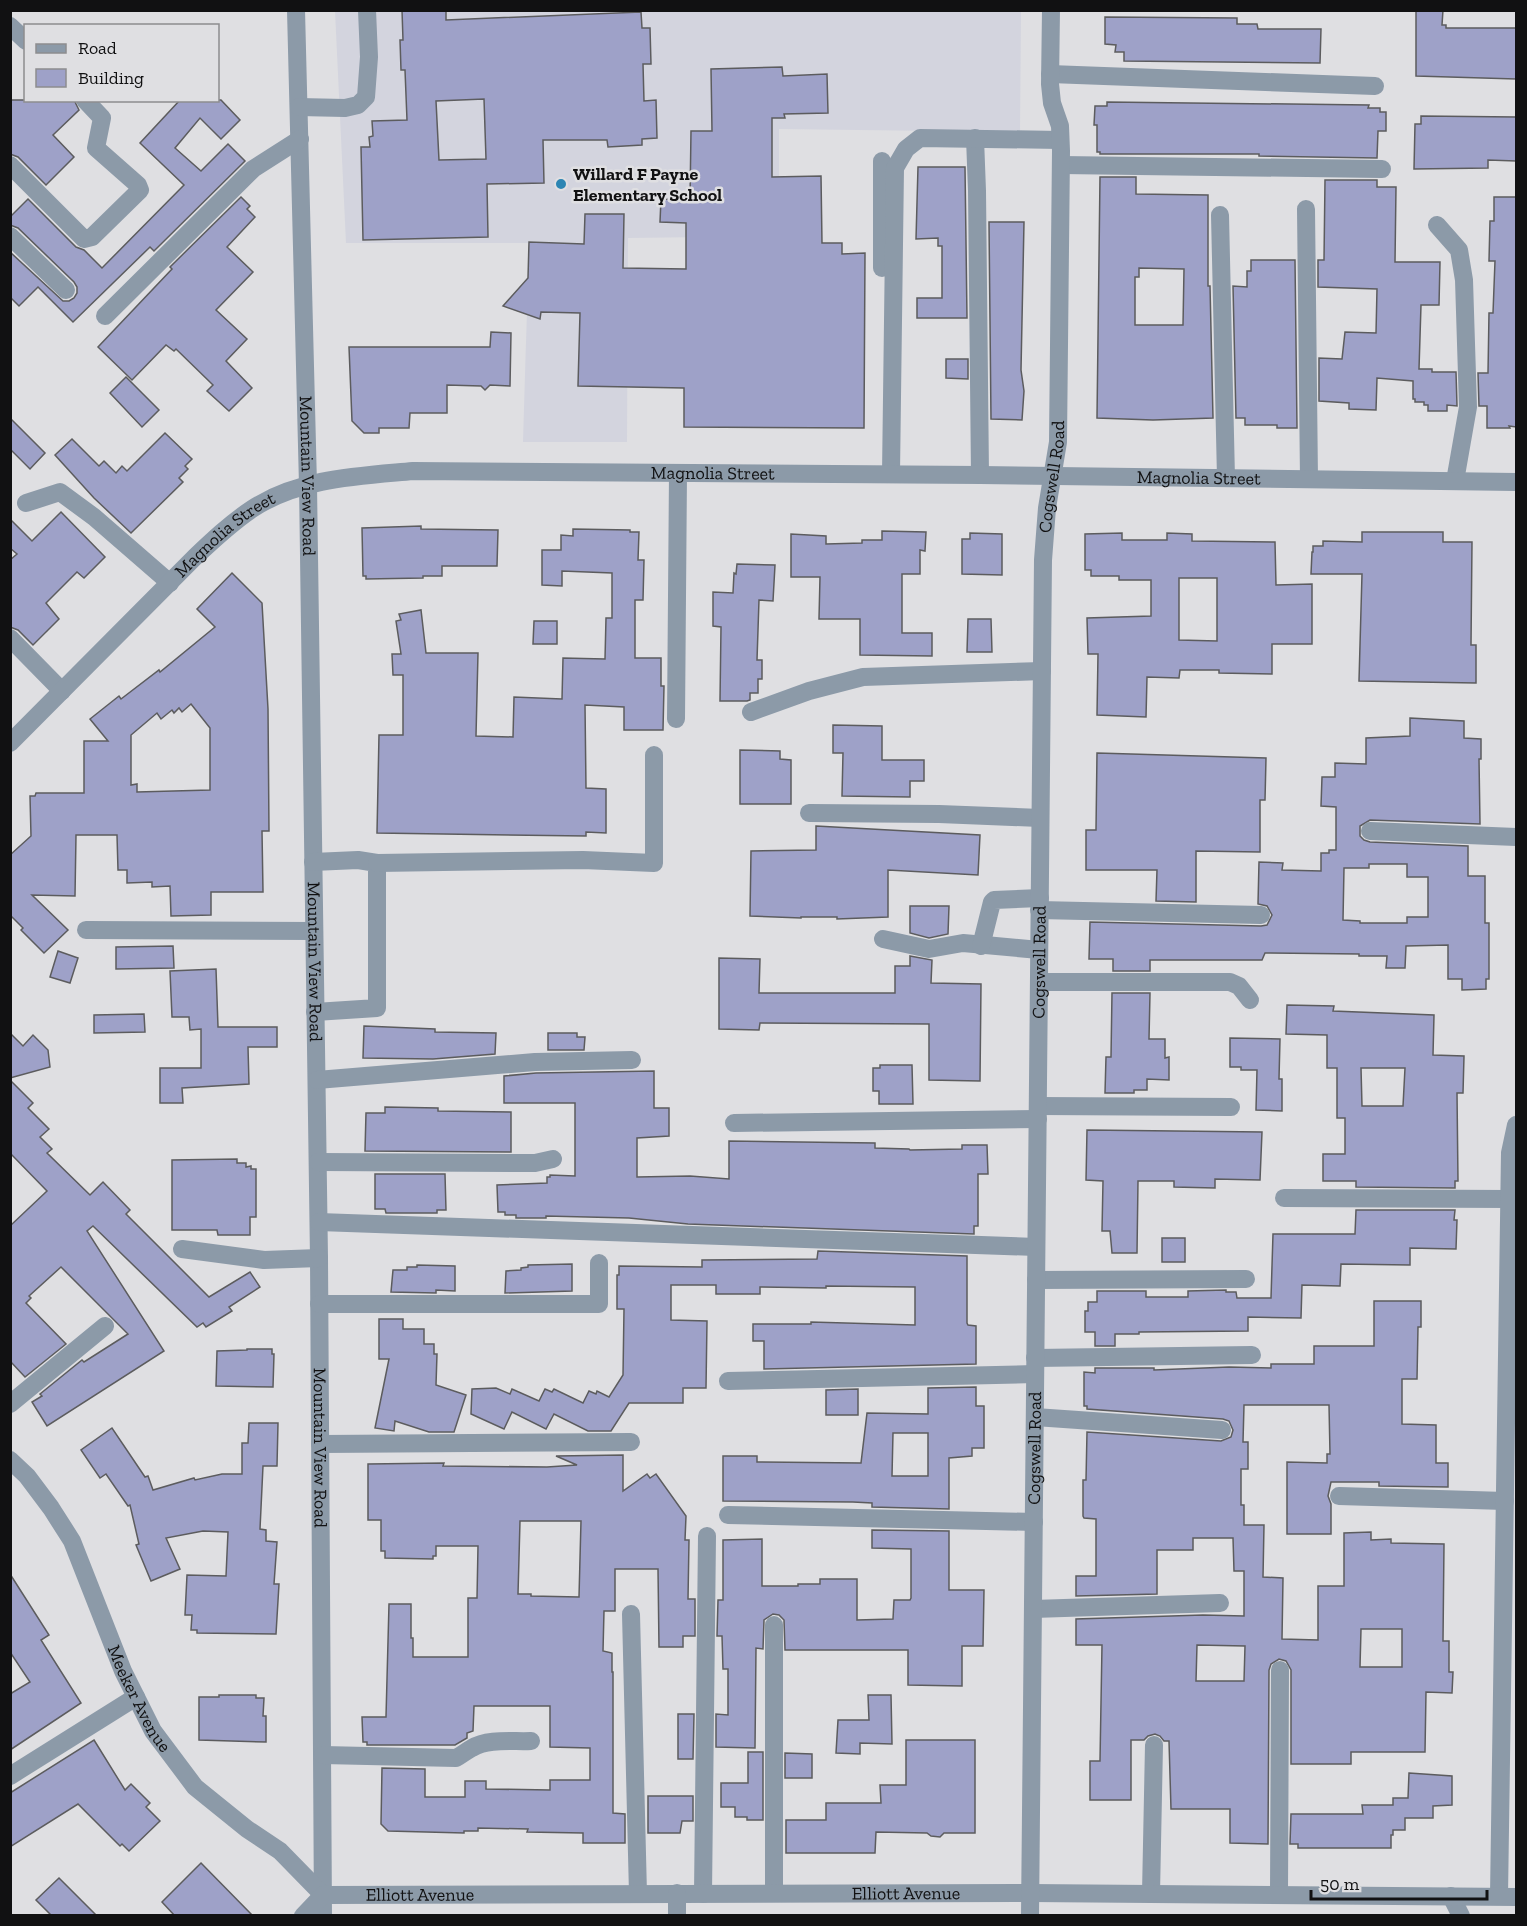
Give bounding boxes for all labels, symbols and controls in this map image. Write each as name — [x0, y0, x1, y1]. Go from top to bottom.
legend — [24, 24, 219, 102]
text: Road — [78, 37, 117, 59]
text: Building — [78, 67, 144, 89]
place label: Willard F Payne Elementary School — [573, 163, 722, 206]
marker: Willard F Payne Elementary School — [554, 177, 568, 191]
street label: Mountain View Road — [295, 395, 320, 556]
street label: Cogswell Road — [1034, 420, 1069, 534]
street label: Magnolia Street — [651, 462, 775, 485]
street label: Magnolia Street — [1137, 466, 1261, 490]
street label: Magnolia Street — [170, 487, 279, 582]
street label: Mountain View Road — [303, 882, 327, 1042]
street label: Cogswell Road — [1028, 905, 1051, 1019]
street label: Mountain View Road — [309, 1368, 332, 1528]
street label: Cogswell Road — [1023, 1391, 1046, 1505]
street label: Meeker Avenue — [103, 1642, 176, 1757]
scale bar — [1311, 1863, 1486, 1901]
text: 50 m — [1320, 1873, 1360, 1895]
street label: Elliott Avenue — [852, 1882, 960, 1905]
street label: Elliott Avenue — [366, 1884, 474, 1906]

